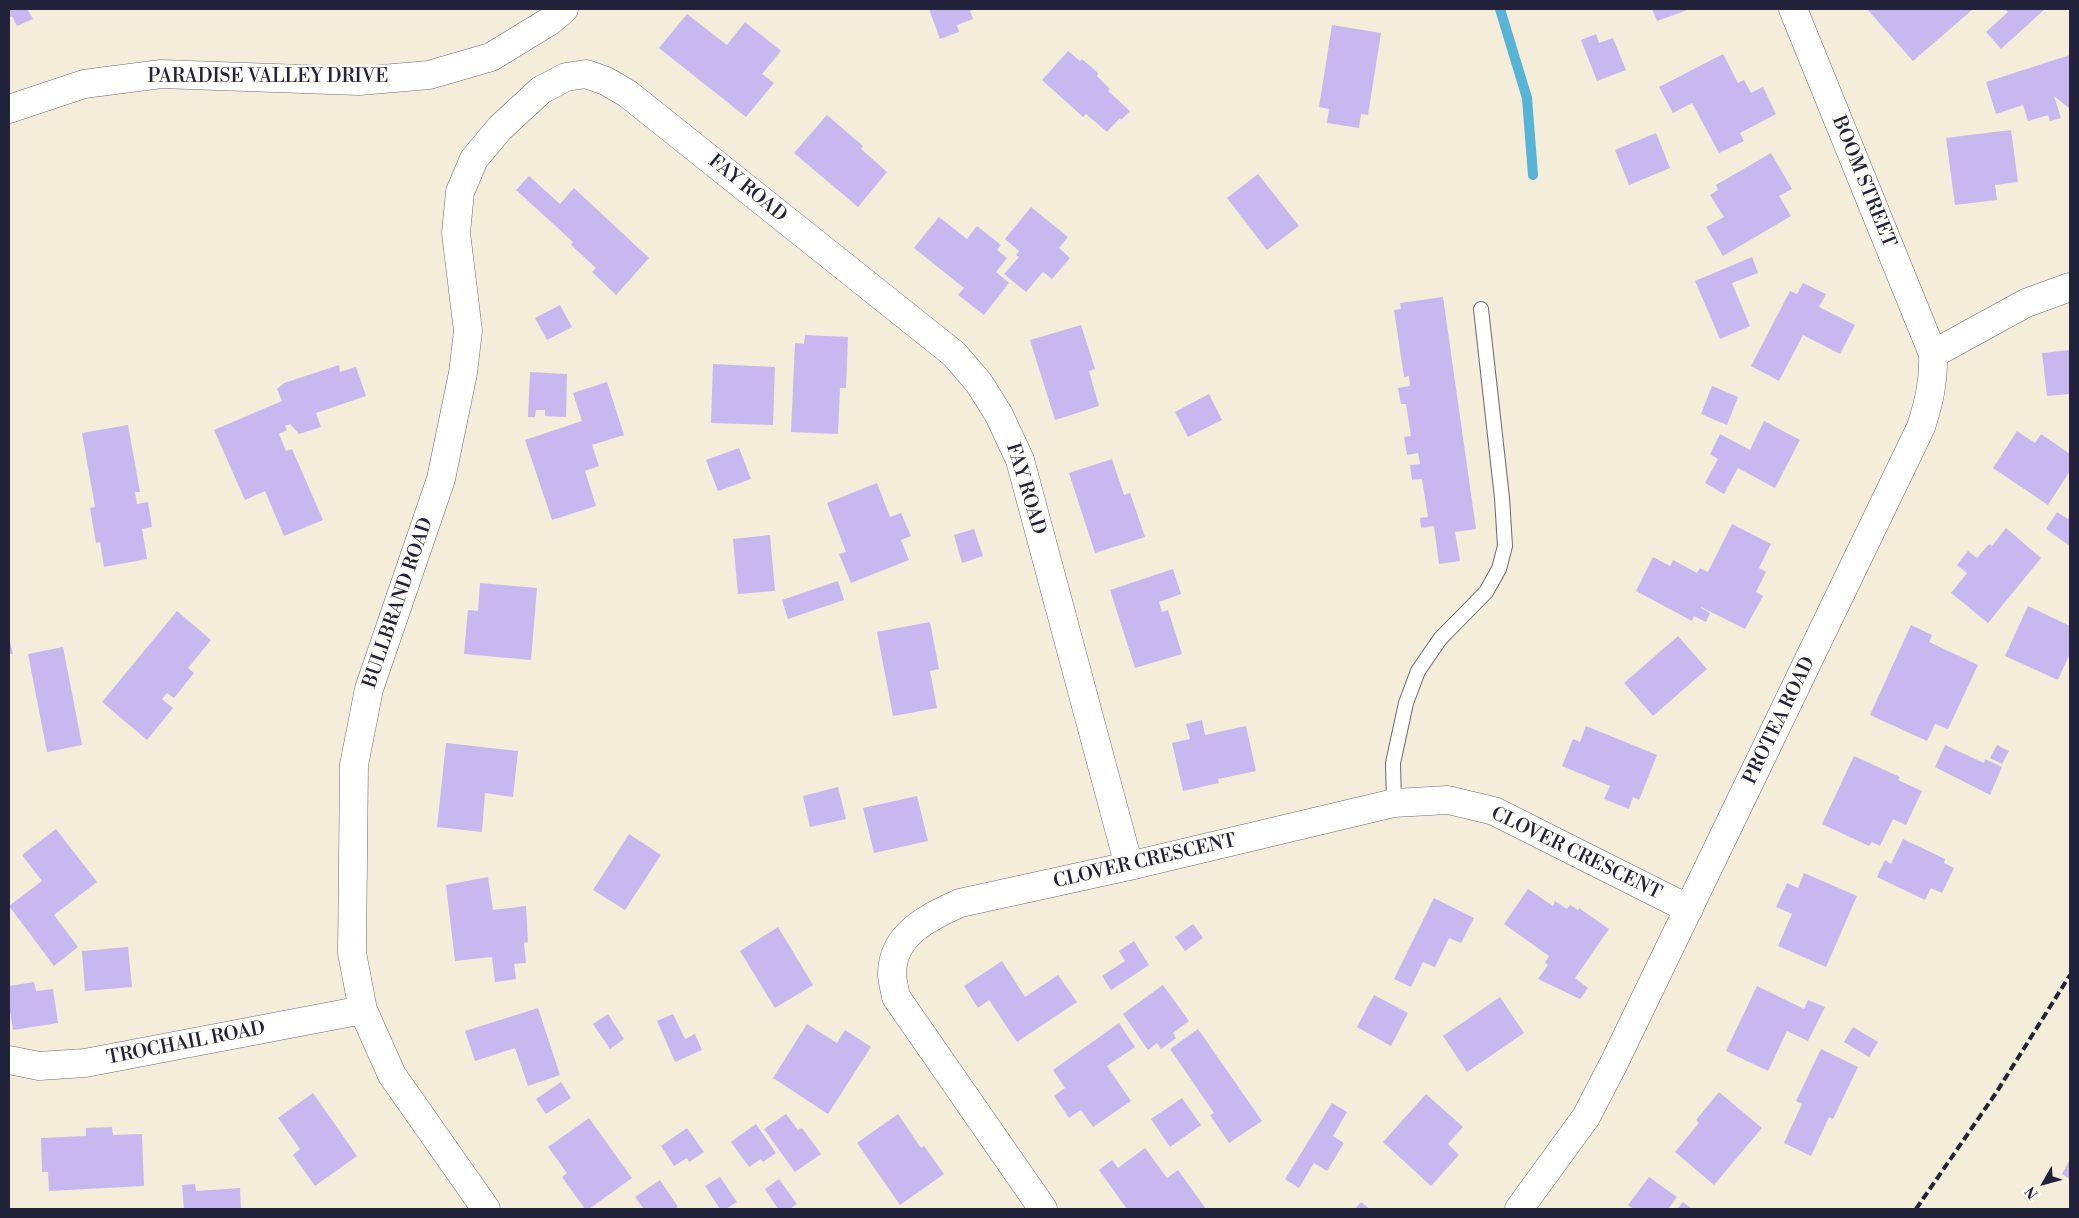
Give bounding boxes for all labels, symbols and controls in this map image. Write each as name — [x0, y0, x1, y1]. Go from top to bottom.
street label: PARADISE VALLEY DRIVE — [148, 66, 388, 88]
street label: BOOM STREET — [1826, 113, 1900, 251]
street label: FAY ROAD — [703, 150, 791, 228]
street label: FAY ROAD — [1000, 440, 1050, 538]
street label: BULLBRAND ROAD — [359, 515, 439, 691]
street label: PROTEA ROAD — [1739, 654, 1821, 788]
street label: CLOVER CRESCENT — [1487, 803, 1665, 905]
street label: CLOVER CRESCENT — [1051, 830, 1239, 894]
street label: TROCHAIL ROAD — [105, 1017, 267, 1071]
north arrow — [2019, 1158, 2069, 1208]
text: N — [2022, 1182, 2043, 1202]

